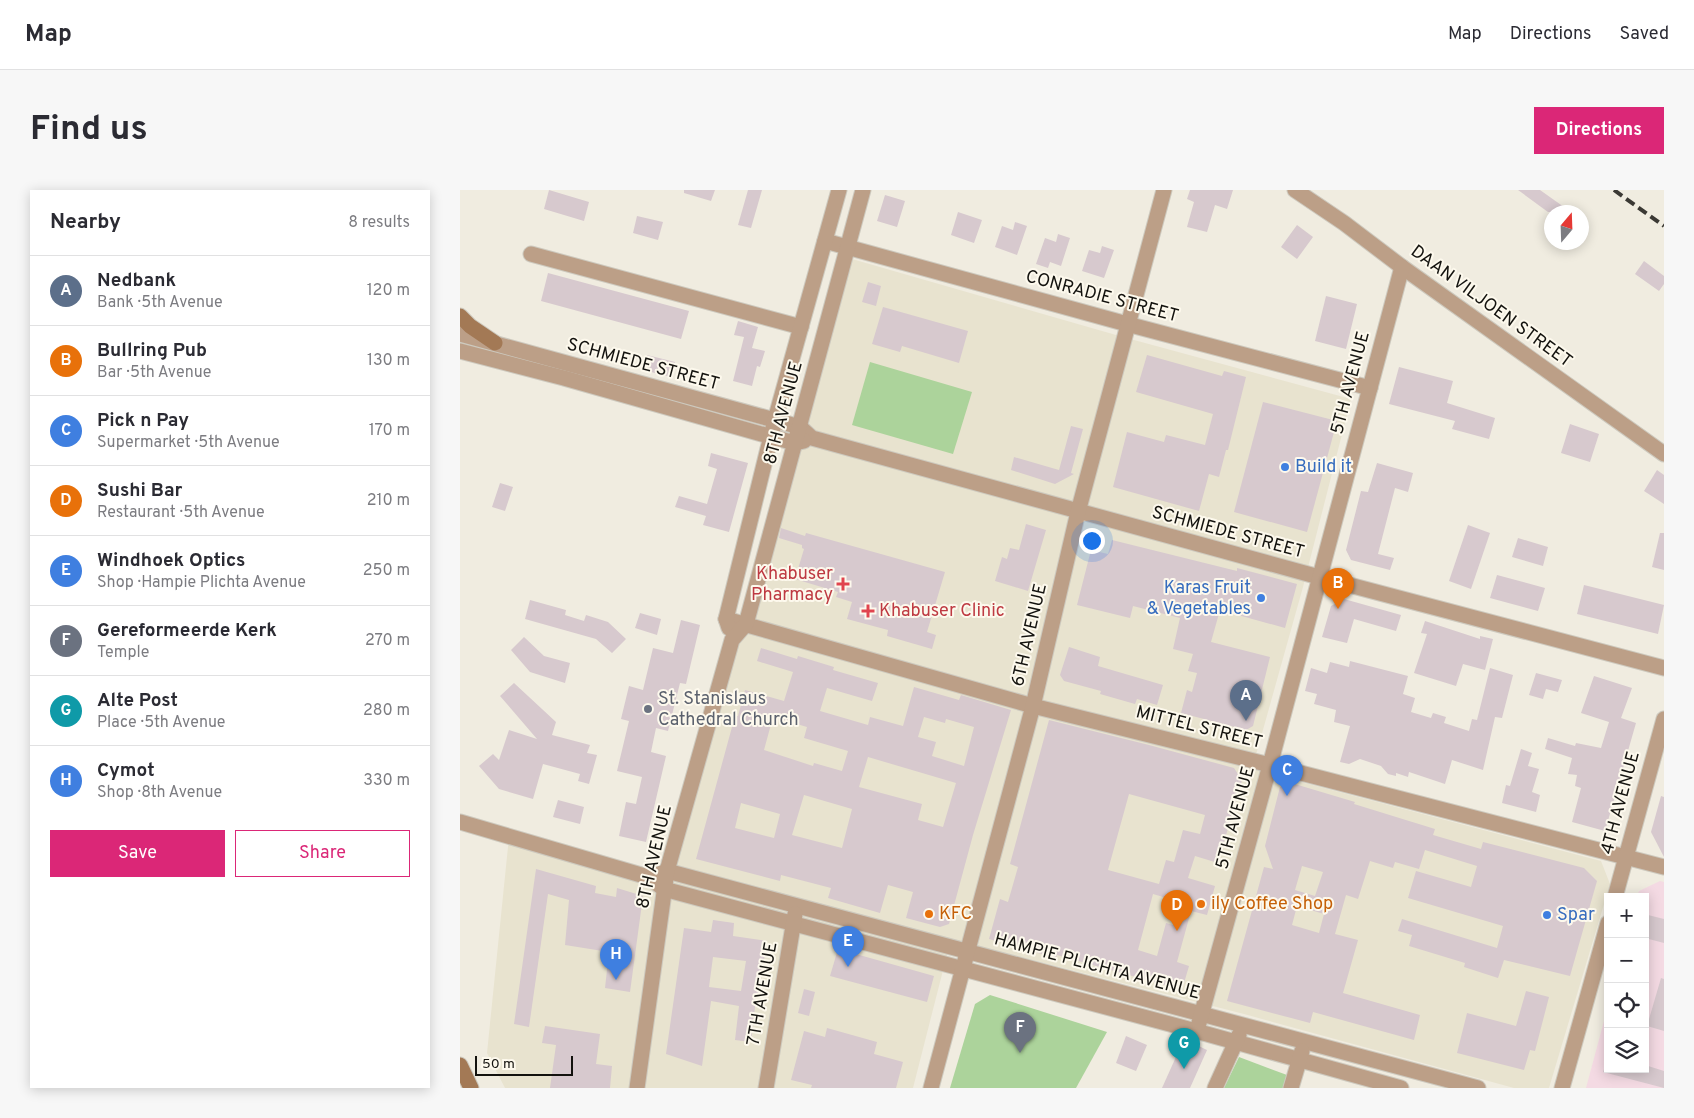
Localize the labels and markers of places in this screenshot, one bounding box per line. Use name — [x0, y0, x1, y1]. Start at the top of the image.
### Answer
place label: Build it — [1295, 456, 1352, 479]
marker: Build it — [1279, 461, 1291, 473]
place label: Khabuser Pharmacy — [751, 563, 833, 607]
pin: B — [1322, 568, 1354, 609]
place label: Karas Fruit & Vegetables — [1147, 577, 1251, 621]
marker: Khabuser Pharmacy — [837, 578, 849, 590]
marker: Karas Fruit & Vegetables — [1255, 592, 1267, 604]
place label: Khabuser Clinic — [879, 600, 1005, 623]
marker: Khabuser Clinic — [861, 604, 875, 618]
pin: A — [1230, 680, 1262, 721]
place label: St. Stanislaus Cathedral Church — [658, 688, 799, 732]
marker: St. Stanislaus Cathedral Church — [642, 703, 654, 715]
pin: C — [1271, 755, 1303, 796]
pin: D — [1161, 890, 1193, 931]
place label: ily Coffee Shop — [1211, 893, 1333, 916]
marker: ily Coffee Shop — [1195, 898, 1207, 910]
place label: KFC — [939, 903, 972, 926]
place label: Spar — [1557, 904, 1595, 927]
marker: KFC — [923, 908, 935, 920]
marker: Spar — [1541, 909, 1553, 921]
pin: E — [832, 926, 864, 967]
pin: H — [600, 939, 632, 980]
pin: F — [1004, 1012, 1036, 1053]
pin: G — [1168, 1028, 1200, 1069]

